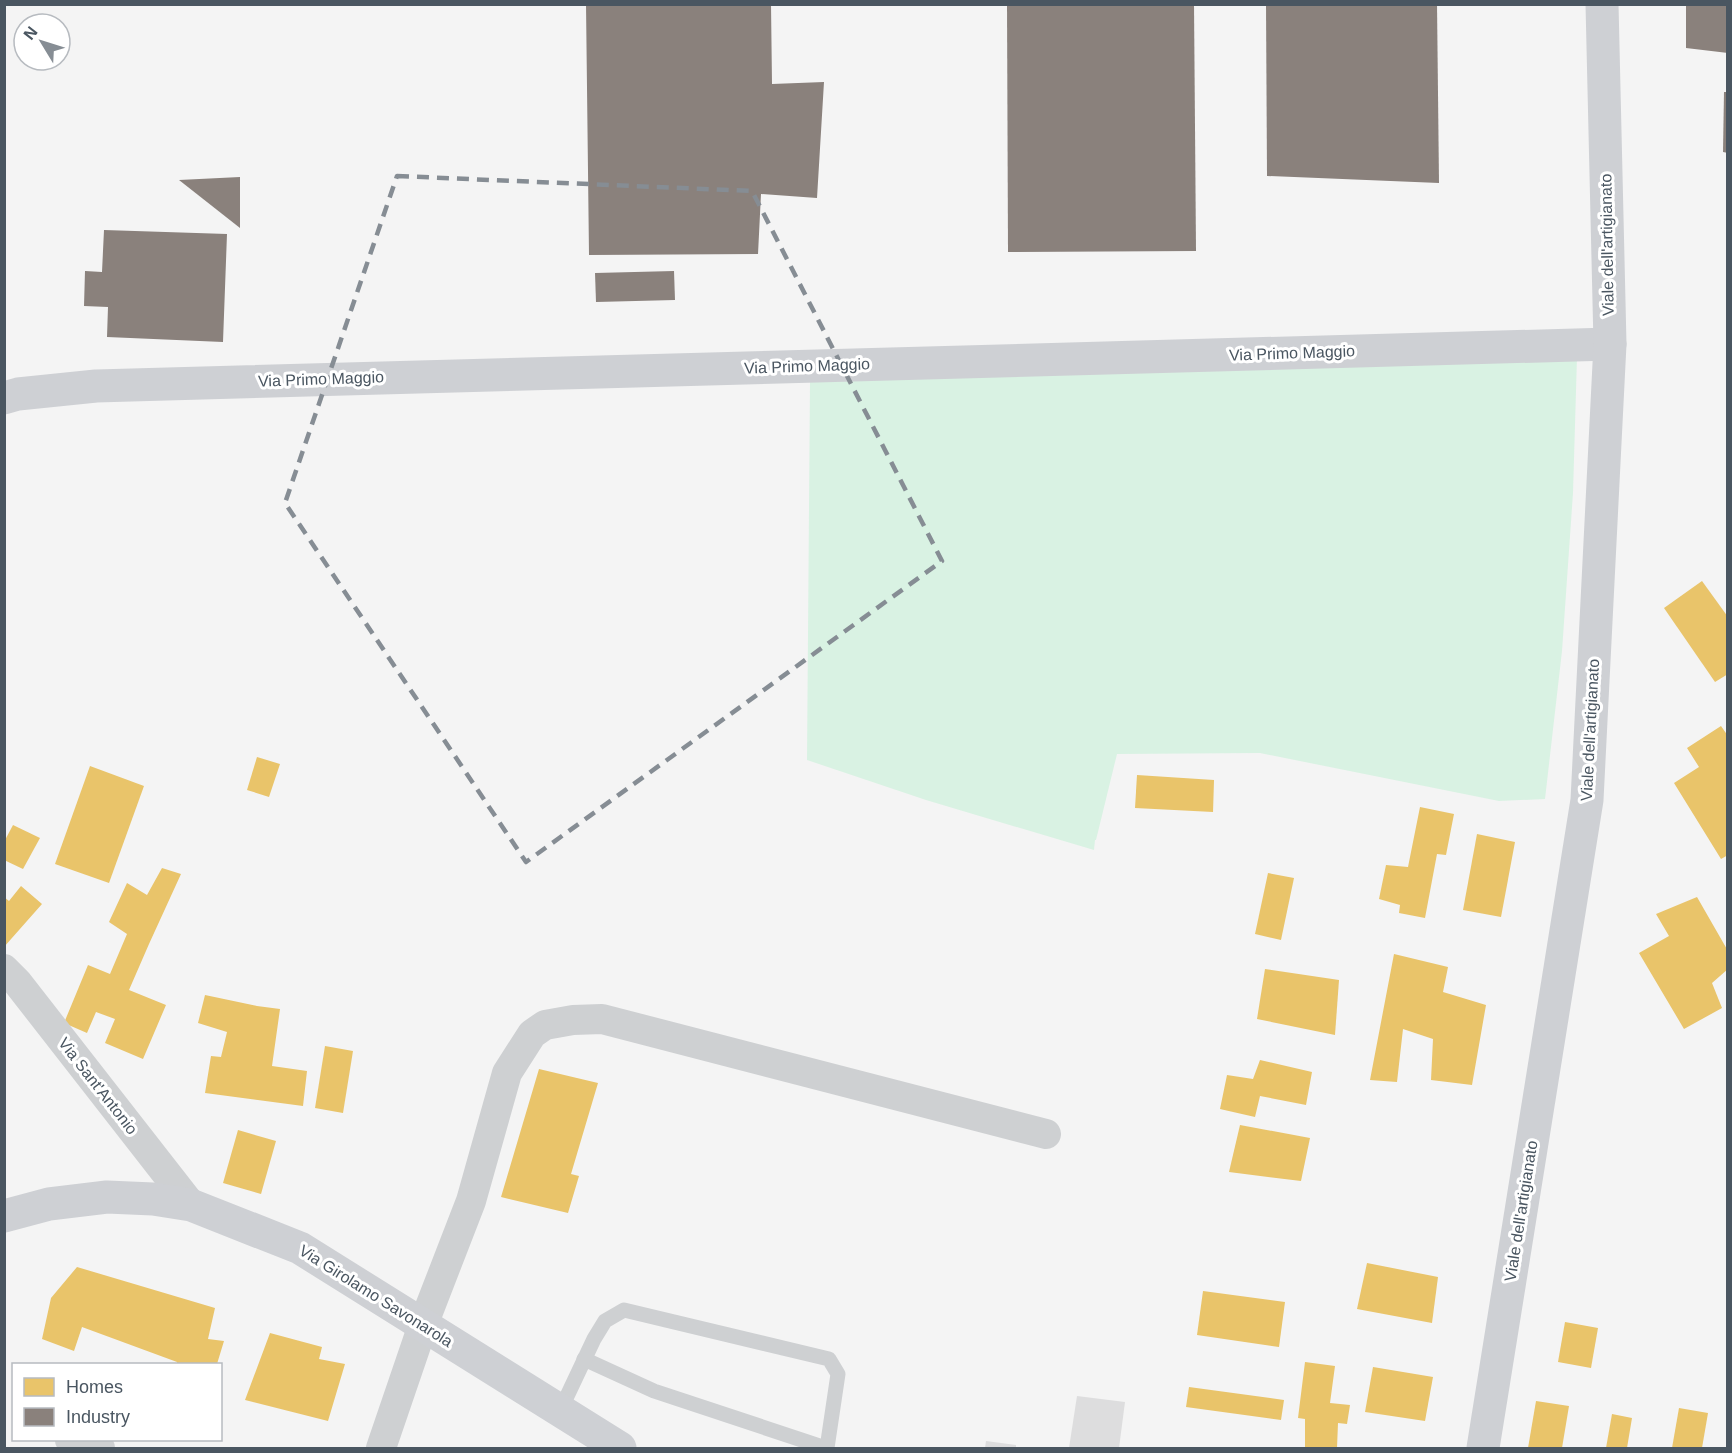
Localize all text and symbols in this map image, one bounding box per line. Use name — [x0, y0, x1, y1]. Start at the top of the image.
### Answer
north arrow — [12, 12, 72, 72]
text: N — [20, 23, 41, 43]
street label: Viale dell'artigianato — [1597, 174, 1617, 316]
street label: Via Primo Maggio — [1229, 342, 1355, 364]
street label: Via Primo Maggio — [744, 355, 870, 377]
street label: Via Primo Maggio — [258, 368, 384, 390]
street label: Viale dell'artigianato — [1578, 658, 1602, 802]
street label: Via Sant'Antonio — [55, 1034, 141, 1138]
street label: Viale dell'artigianato — [1501, 1139, 1541, 1283]
street label: Via Girolamo Savonarola — [296, 1242, 456, 1350]
legend — [12, 1363, 222, 1441]
text: Homes — [66, 1377, 123, 1397]
text: Industry — [66, 1407, 130, 1427]

